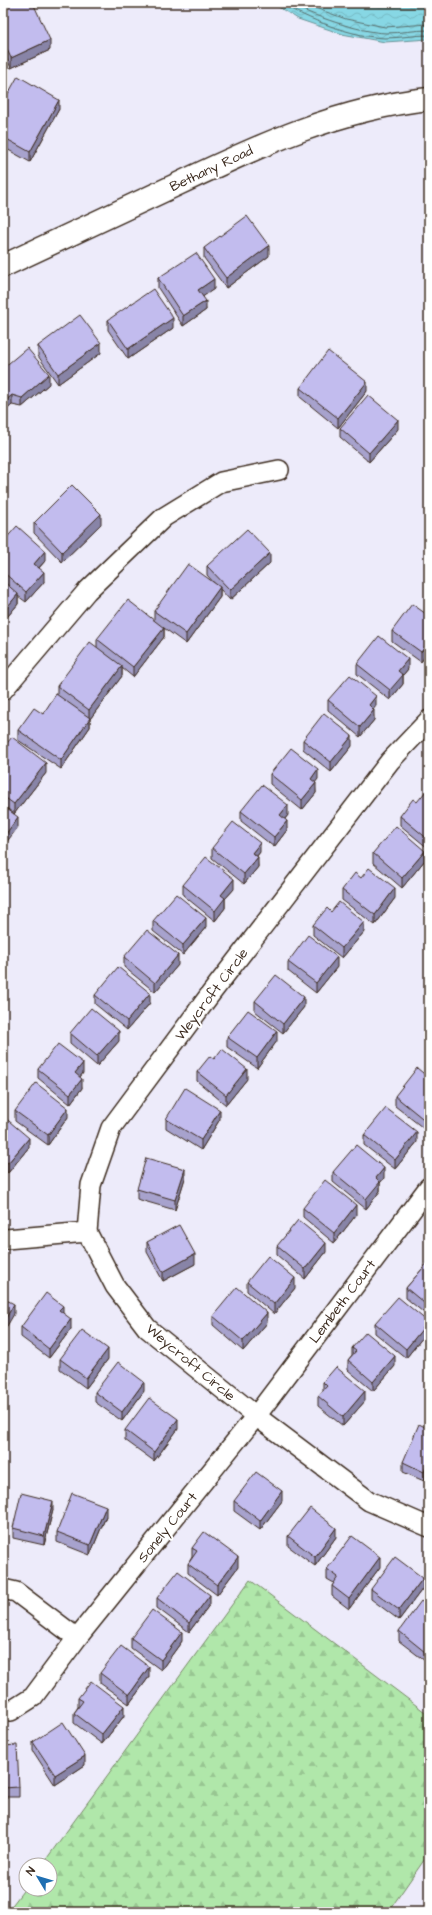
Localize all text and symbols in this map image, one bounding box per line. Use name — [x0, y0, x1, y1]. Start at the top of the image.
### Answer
street label: Bethany Road — [167, 141, 256, 197]
street label: Weycroft Circle — [170, 944, 253, 1045]
street label: Lembeth Court — [305, 1255, 381, 1348]
street label: Weycroft Circle — [141, 1319, 240, 1406]
street label: Sonely Court — [133, 1488, 203, 1567]
north arrow — [18, 1857, 58, 1897]
text: N — [22, 1864, 39, 1878]

